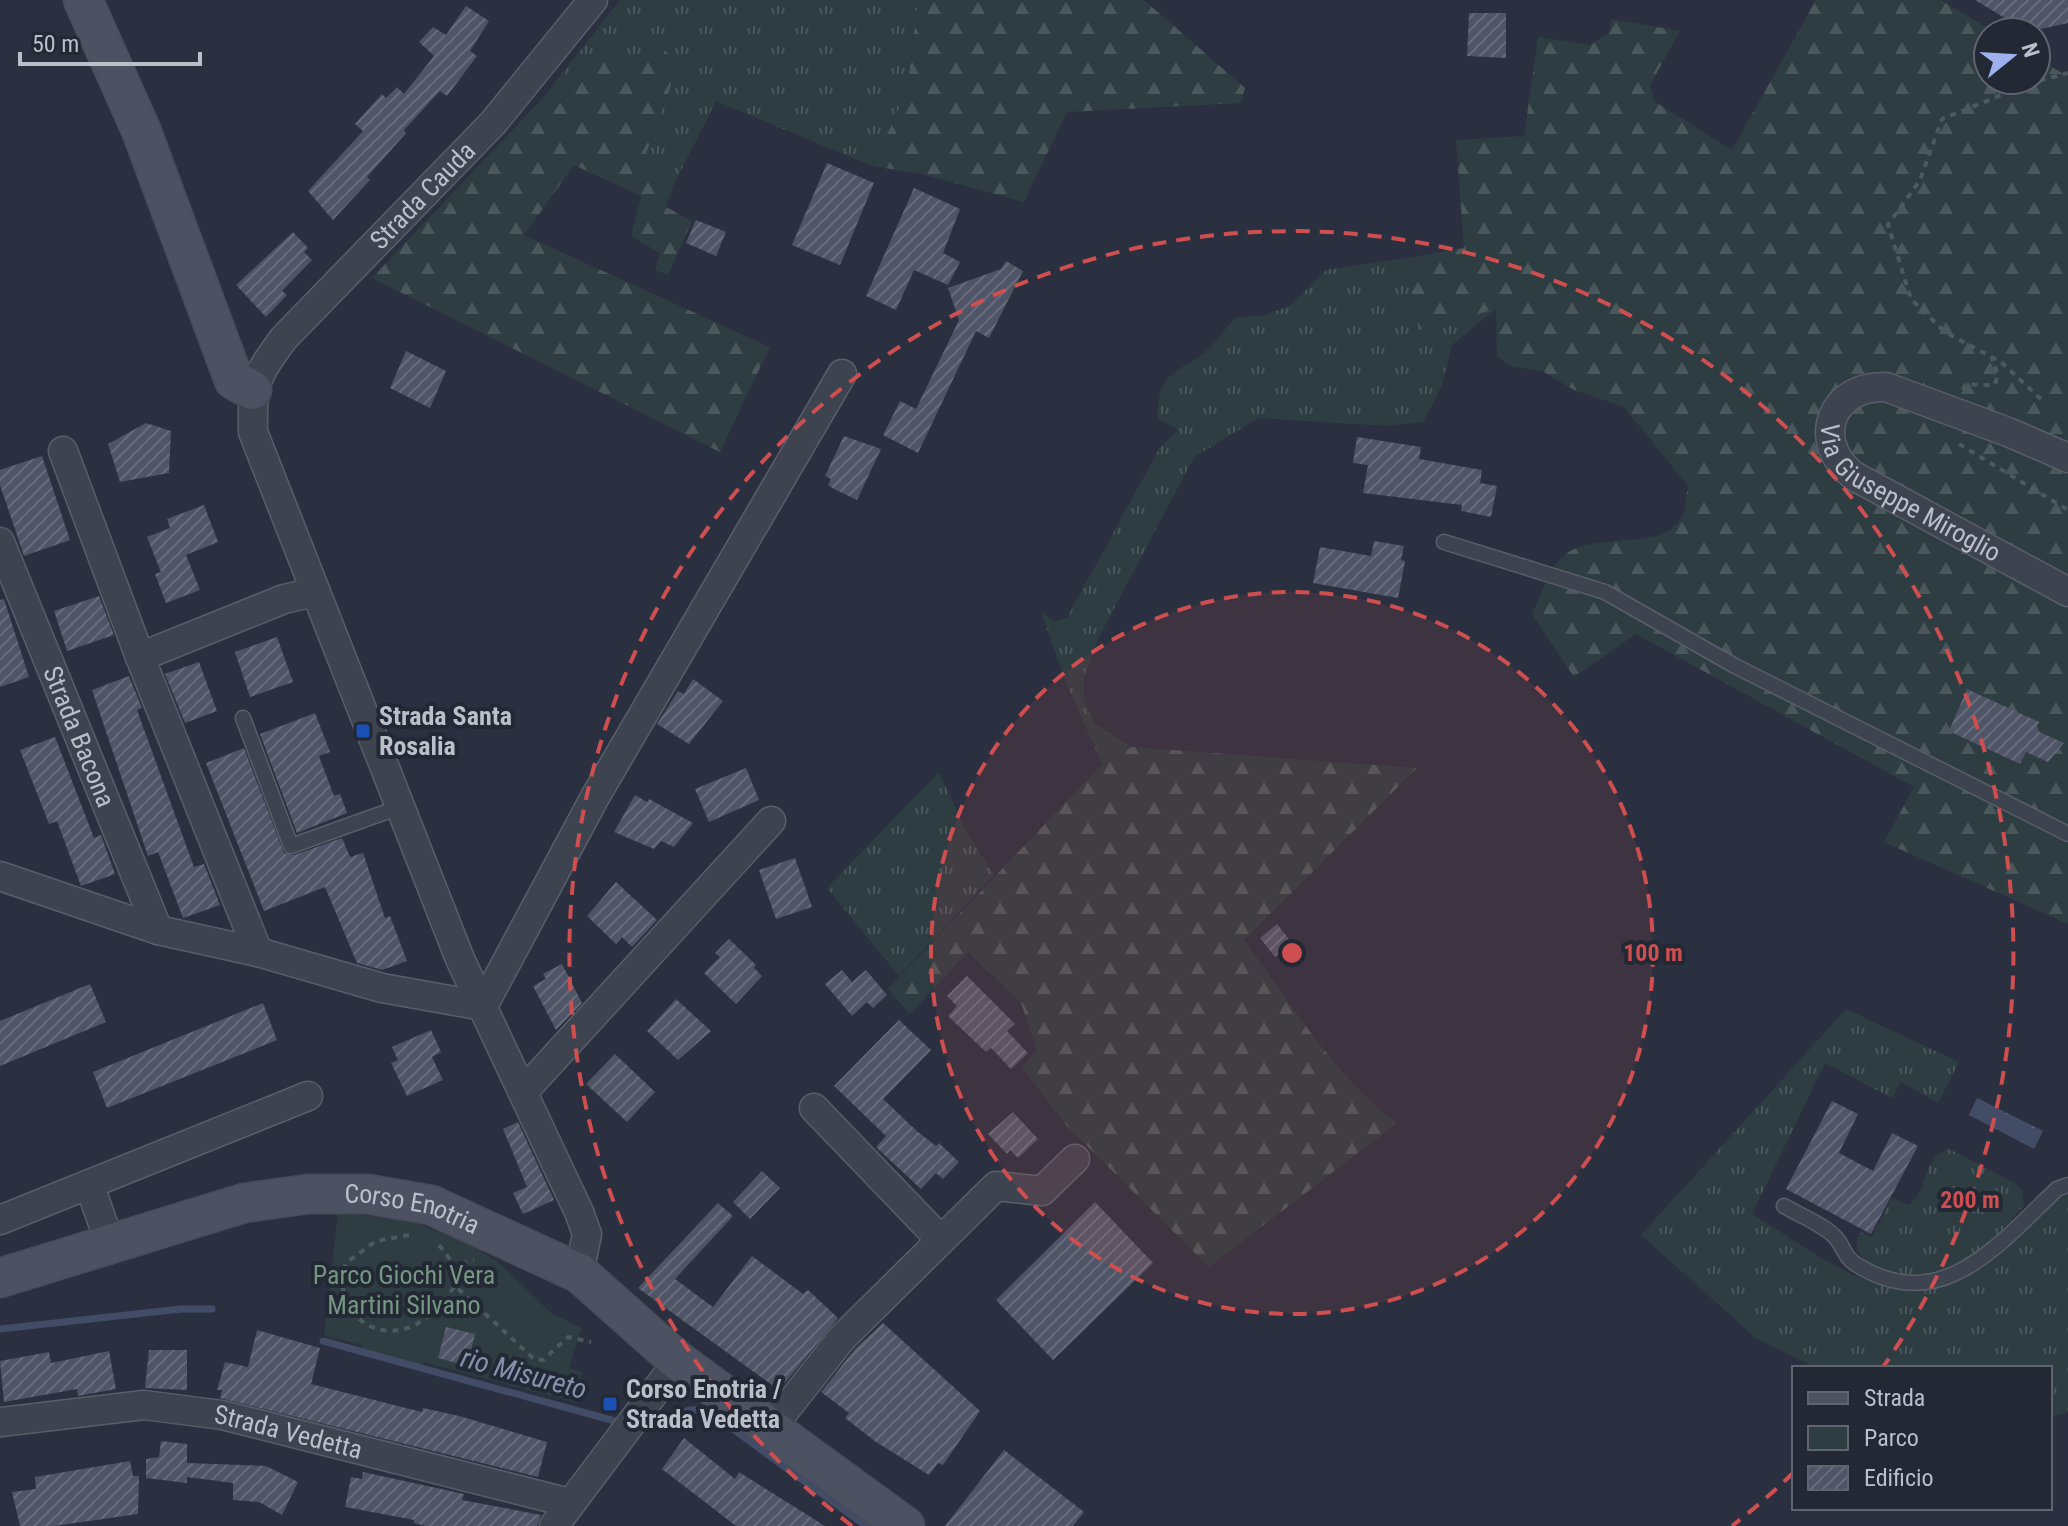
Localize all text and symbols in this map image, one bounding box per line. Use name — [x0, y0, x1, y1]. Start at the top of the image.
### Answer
scale bar — [20, 16, 200, 66]
north arrow — [1972, 16, 2052, 96]
text: 50 m — [32, 30, 79, 58]
text: N — [2017, 40, 2045, 60]
street label: Strada Cauda — [364, 136, 481, 255]
street label: Via Giuseppe Miroglio — [1815, 423, 2006, 568]
street label: Strada Bacona — [37, 662, 121, 811]
place label: Strada Santa Rosalia — [379, 701, 512, 761]
marker: Strada Santa Rosalia — [354, 722, 372, 740]
centre of rings — [1278, 939, 1306, 967]
text: 100 m — [1623, 939, 1683, 967]
street label: Corso Enotria — [344, 1179, 484, 1240]
text: 200 m — [1940, 1186, 2000, 1214]
park label: Parco Giochi Vera Martini Silvano — [313, 1260, 495, 1320]
water label: rio Misureto — [457, 1341, 590, 1406]
legend — [1792, 1366, 2052, 1510]
place label: Corso Enotria / Strada Vedetta — [626, 1374, 782, 1434]
text: Strada — [1864, 1384, 1925, 1412]
marker: Corso Enotria / Strada Vedetta — [601, 1395, 619, 1413]
street label: Strada Vedetta — [213, 1399, 365, 1465]
text: Parco — [1864, 1424, 1919, 1452]
text: Edificio — [1864, 1464, 1934, 1492]

